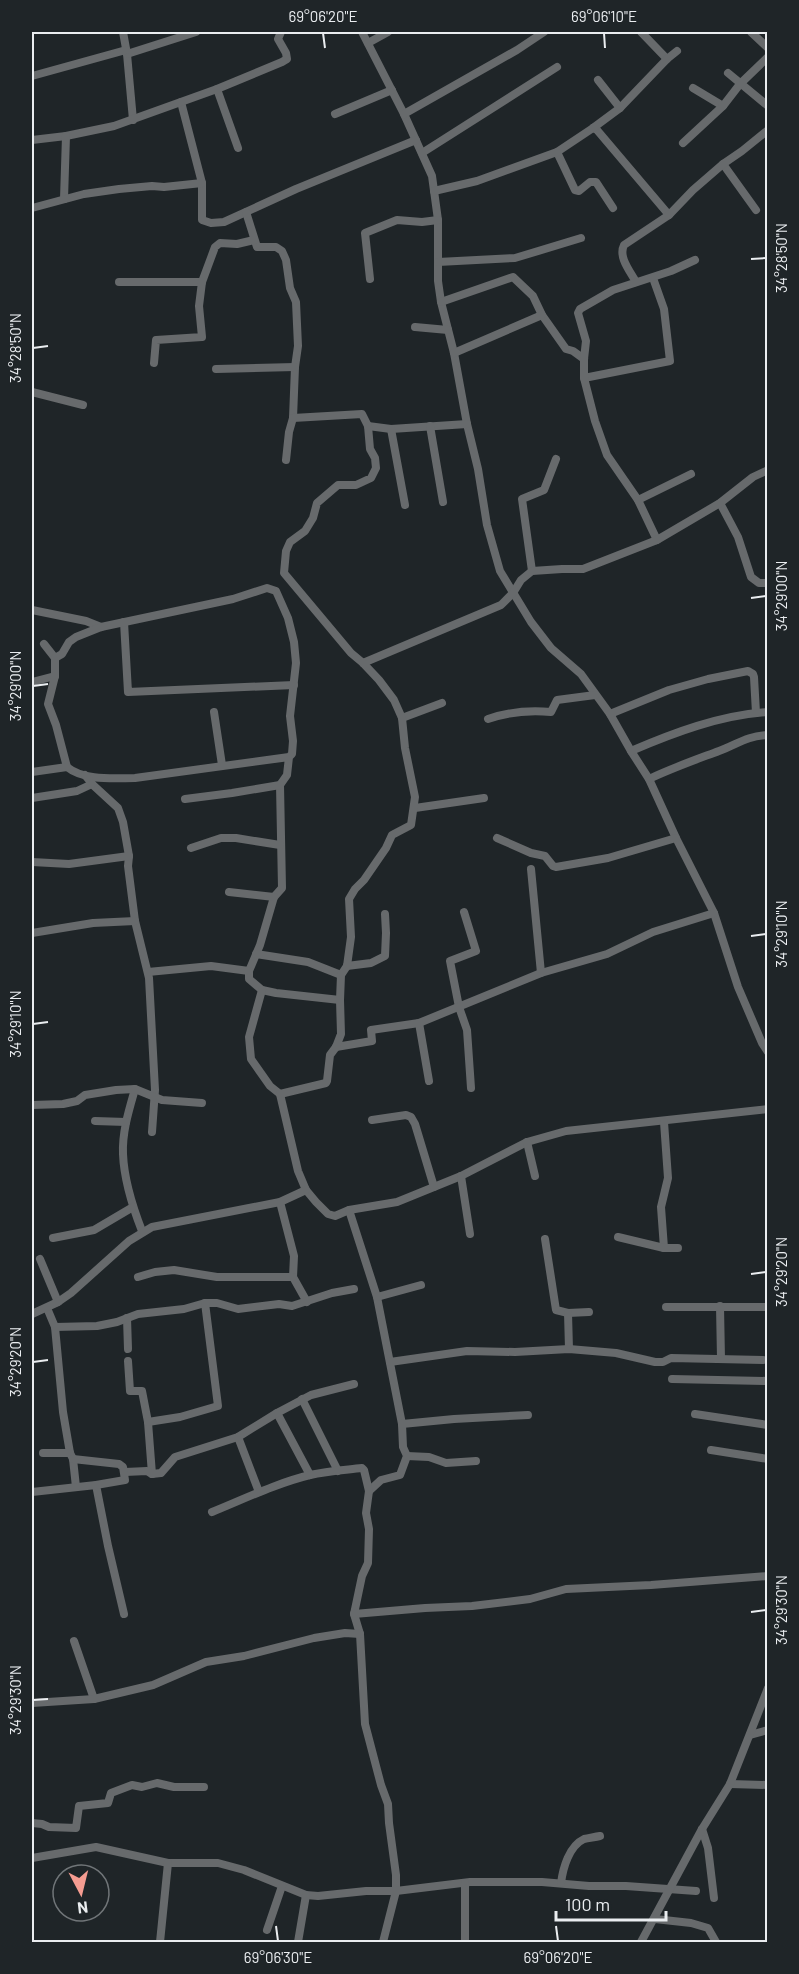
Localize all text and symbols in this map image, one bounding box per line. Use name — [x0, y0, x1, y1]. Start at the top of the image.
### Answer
text: 69°06'20"E — [289, 7, 357, 25]
text: 69°06'10"E — [571, 7, 637, 25]
text: 34°28'50"N — [772, 223, 790, 293]
text: 34°28'50"N — [6, 313, 24, 383]
text: 34°29'00"N — [772, 561, 790, 631]
text: 34°29'00"N — [6, 651, 24, 721]
text: 34°29'10"N — [772, 900, 790, 968]
text: 34°29'10"N — [6, 990, 24, 1058]
text: 34°29'20"N — [772, 1237, 790, 1307]
text: 34°29'20"N — [6, 1327, 24, 1397]
text: 34°29'30"N — [772, 1575, 790, 1645]
text: 34°29'30"N — [6, 1665, 24, 1735]
north arrow — [51, 1863, 111, 1923]
scale bar — [556, 1884, 666, 1922]
text: 100 m — [565, 1893, 610, 1915]
text: N — [76, 1898, 89, 1918]
text: 69°06'30"E — [244, 1948, 312, 1966]
text: 69°06'20"E — [524, 1948, 592, 1966]

